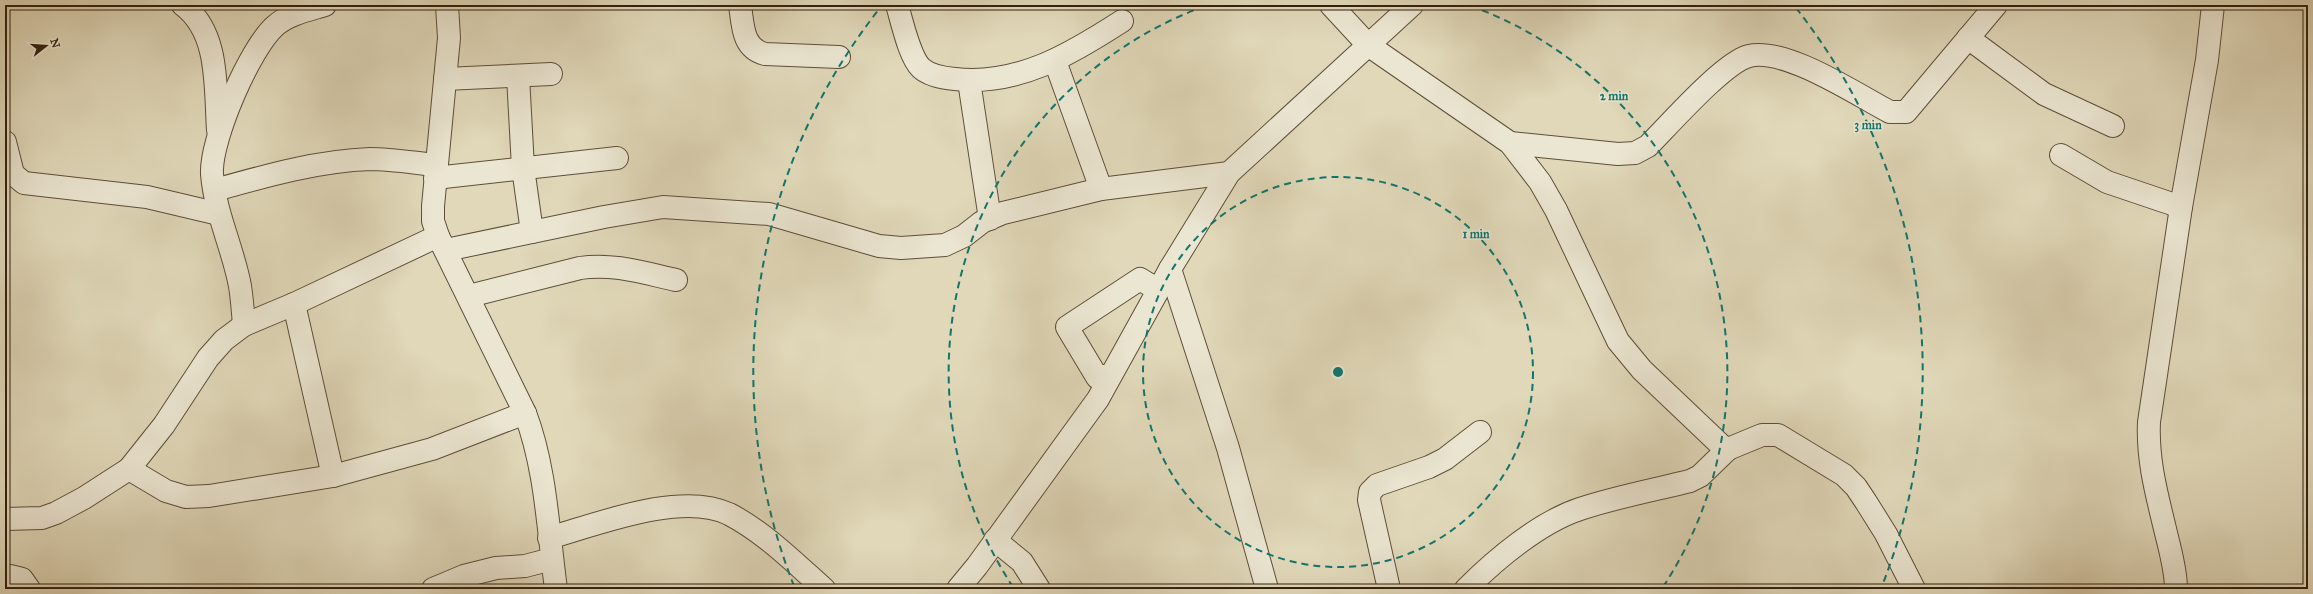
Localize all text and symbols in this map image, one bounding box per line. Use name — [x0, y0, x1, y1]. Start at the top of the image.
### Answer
north arrow — [26, 26, 66, 66]
text: N — [48, 37, 63, 50]
text: 2 min — [1600, 89, 1629, 103]
text: 3 min — [1854, 118, 1882, 133]
text: 1 min — [1462, 227, 1490, 241]
centre of rings — [1331, 365, 1345, 379]

